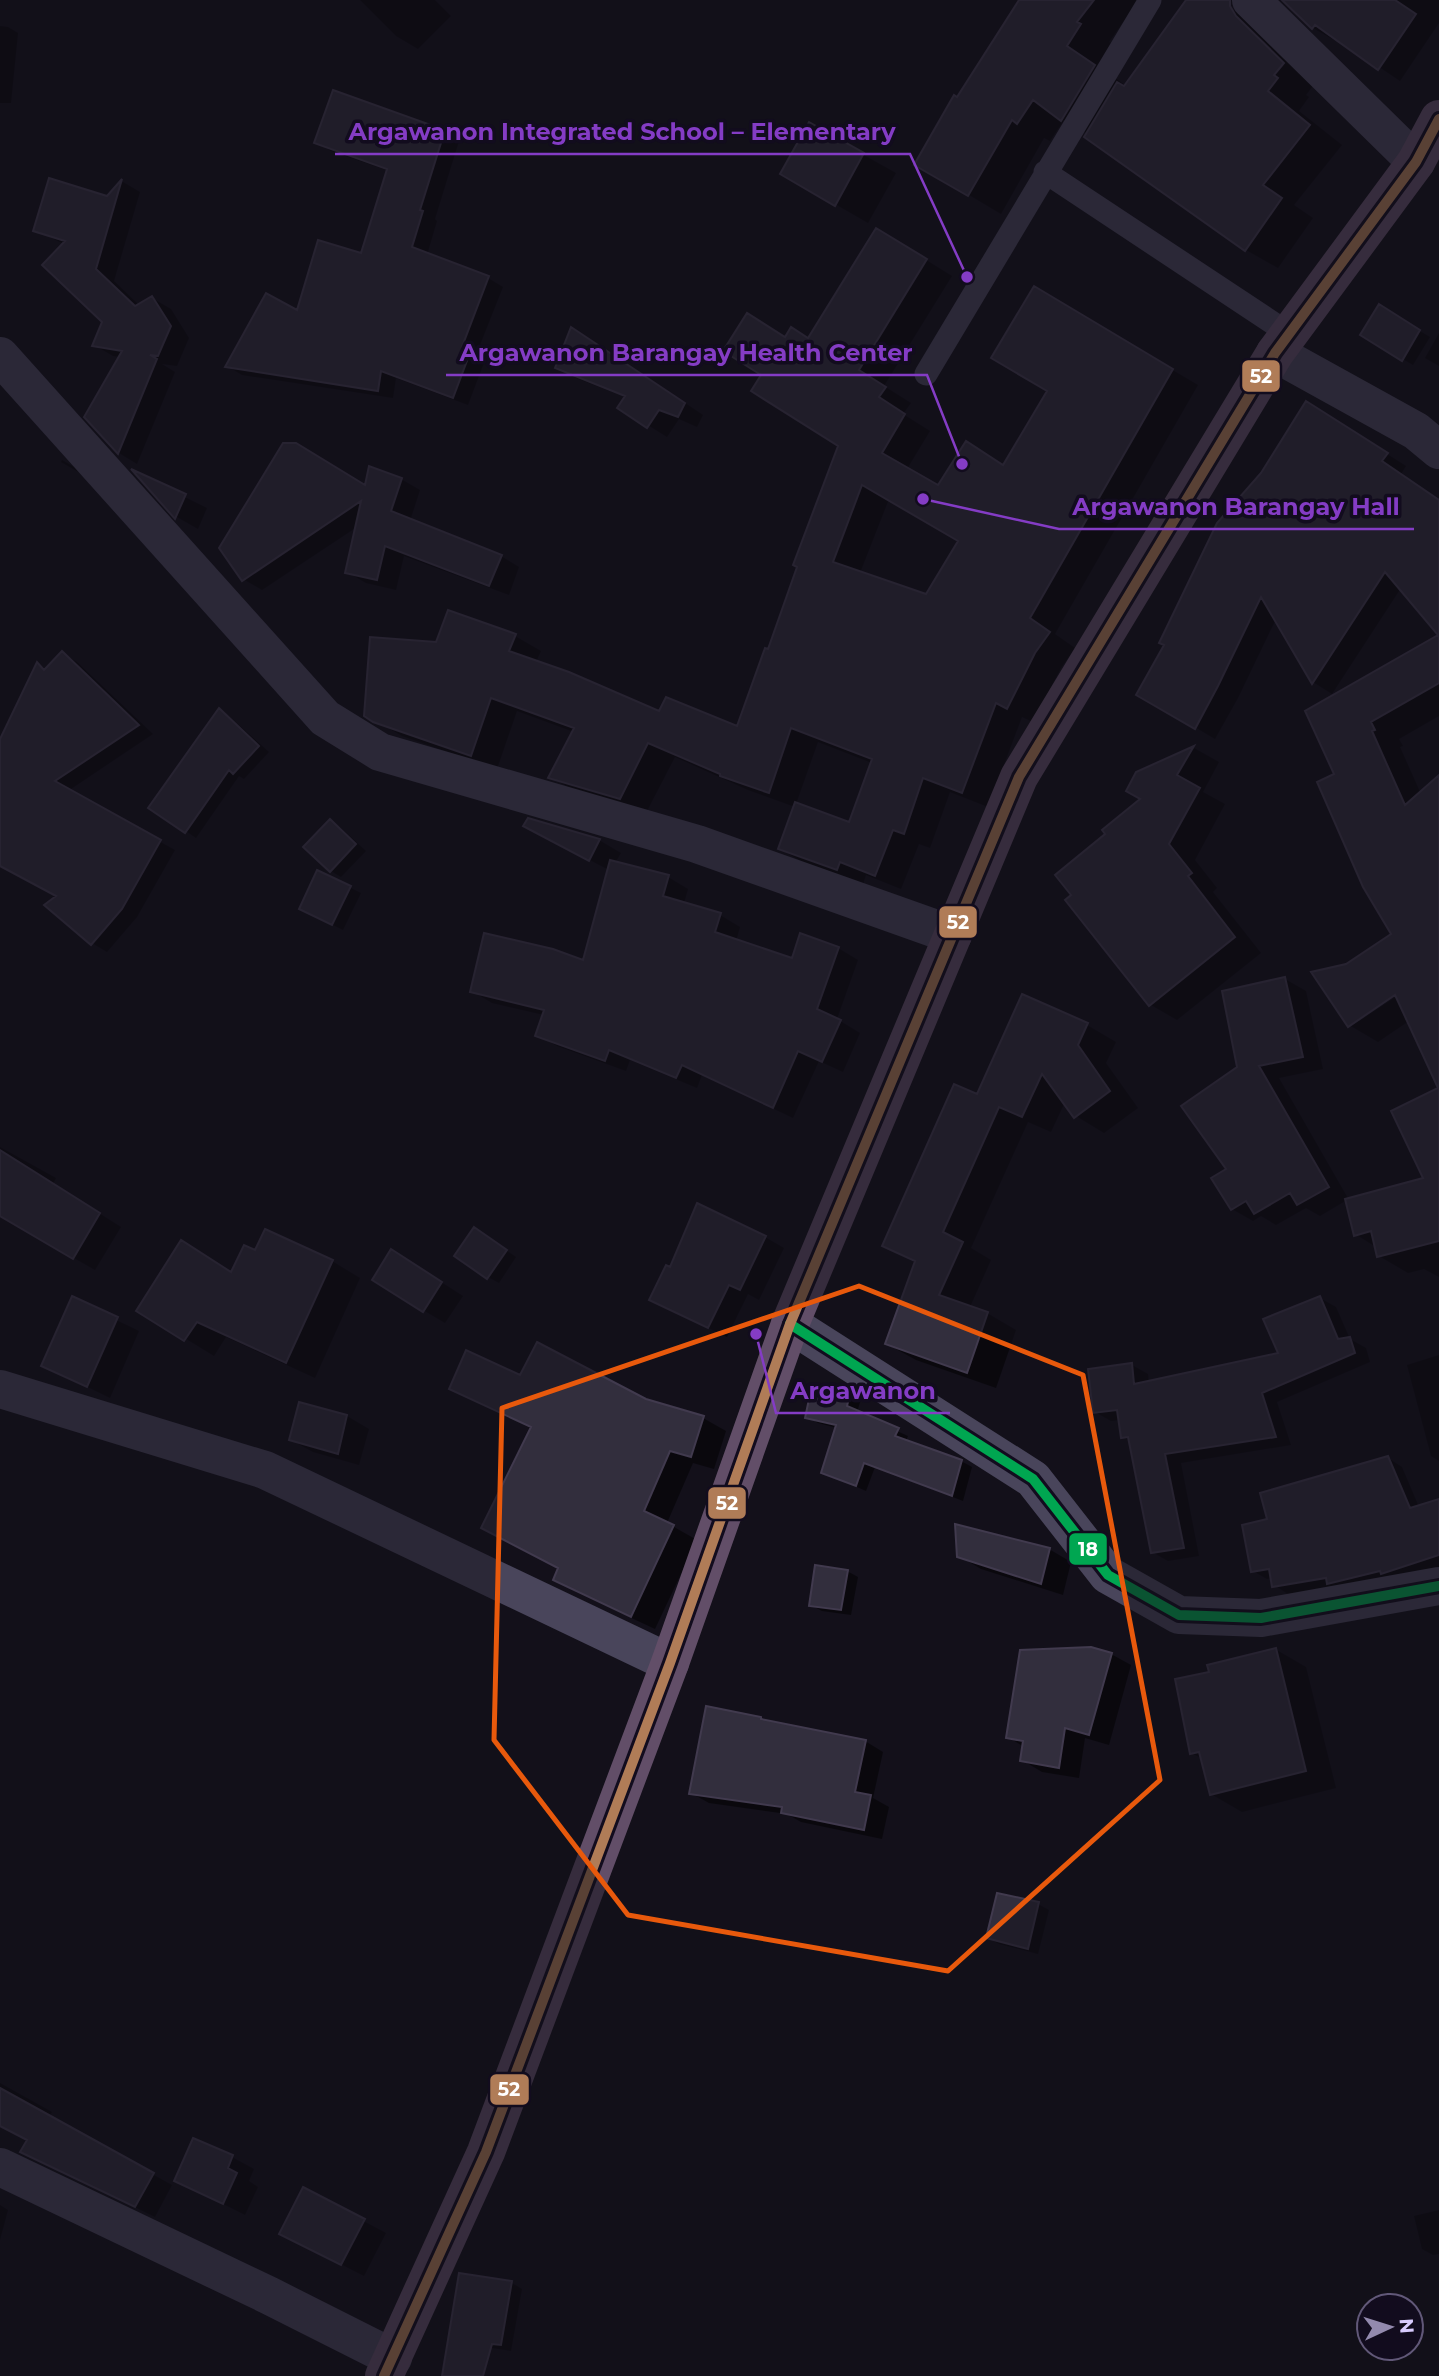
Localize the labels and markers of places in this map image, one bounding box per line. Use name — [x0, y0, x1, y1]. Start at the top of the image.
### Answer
callout: Argawanon Integrated School – Elementary — [335, 109, 910, 154]
callout: Argawanon Barangay Health Center — [446, 330, 927, 375]
callout: Argawanon Barangay Hall — [1059, 484, 1414, 529]
callout: Argawanon — [776, 1368, 950, 1413]

